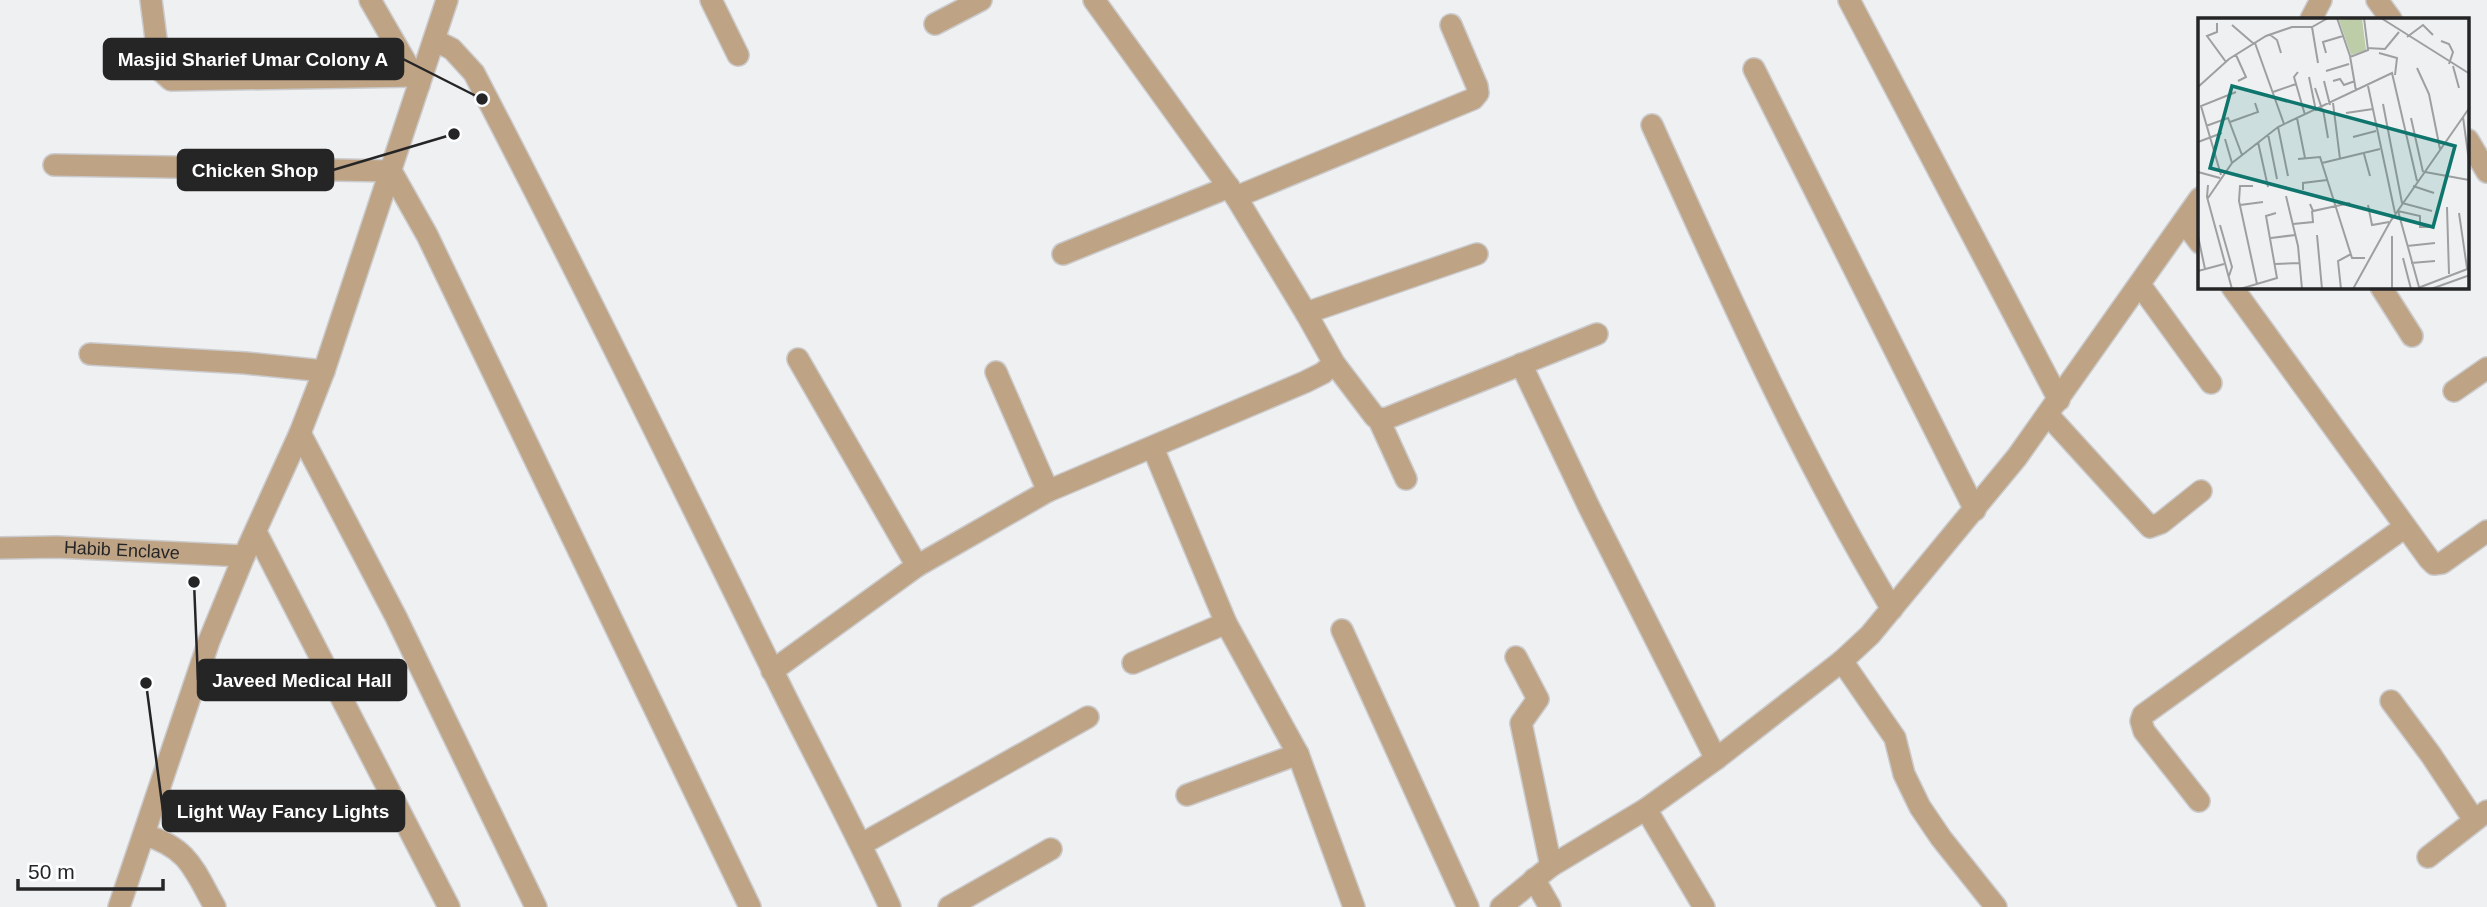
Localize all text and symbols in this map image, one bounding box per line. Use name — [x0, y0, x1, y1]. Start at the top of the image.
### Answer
inset map — [2198, 18, 2470, 289]
callout: Masjid Sharief Umar Colony A — [104, 39, 403, 79]
text: Masjid Sharief Umar Colony A — [118, 49, 389, 70]
callout: Chicken Shop — [178, 150, 333, 190]
text: Chicken Shop — [192, 160, 318, 181]
street label: Habib Enclave — [63, 537, 180, 563]
callout: Javeed Medical Hall — [198, 660, 406, 700]
text: Javeed Medical Hall — [212, 670, 392, 691]
callout: Light Way Fancy Lights — [163, 791, 404, 831]
text: Light Way Fancy Lights — [177, 801, 389, 822]
scale bar — [18, 848, 163, 892]
text: 50 m — [28, 860, 75, 883]

